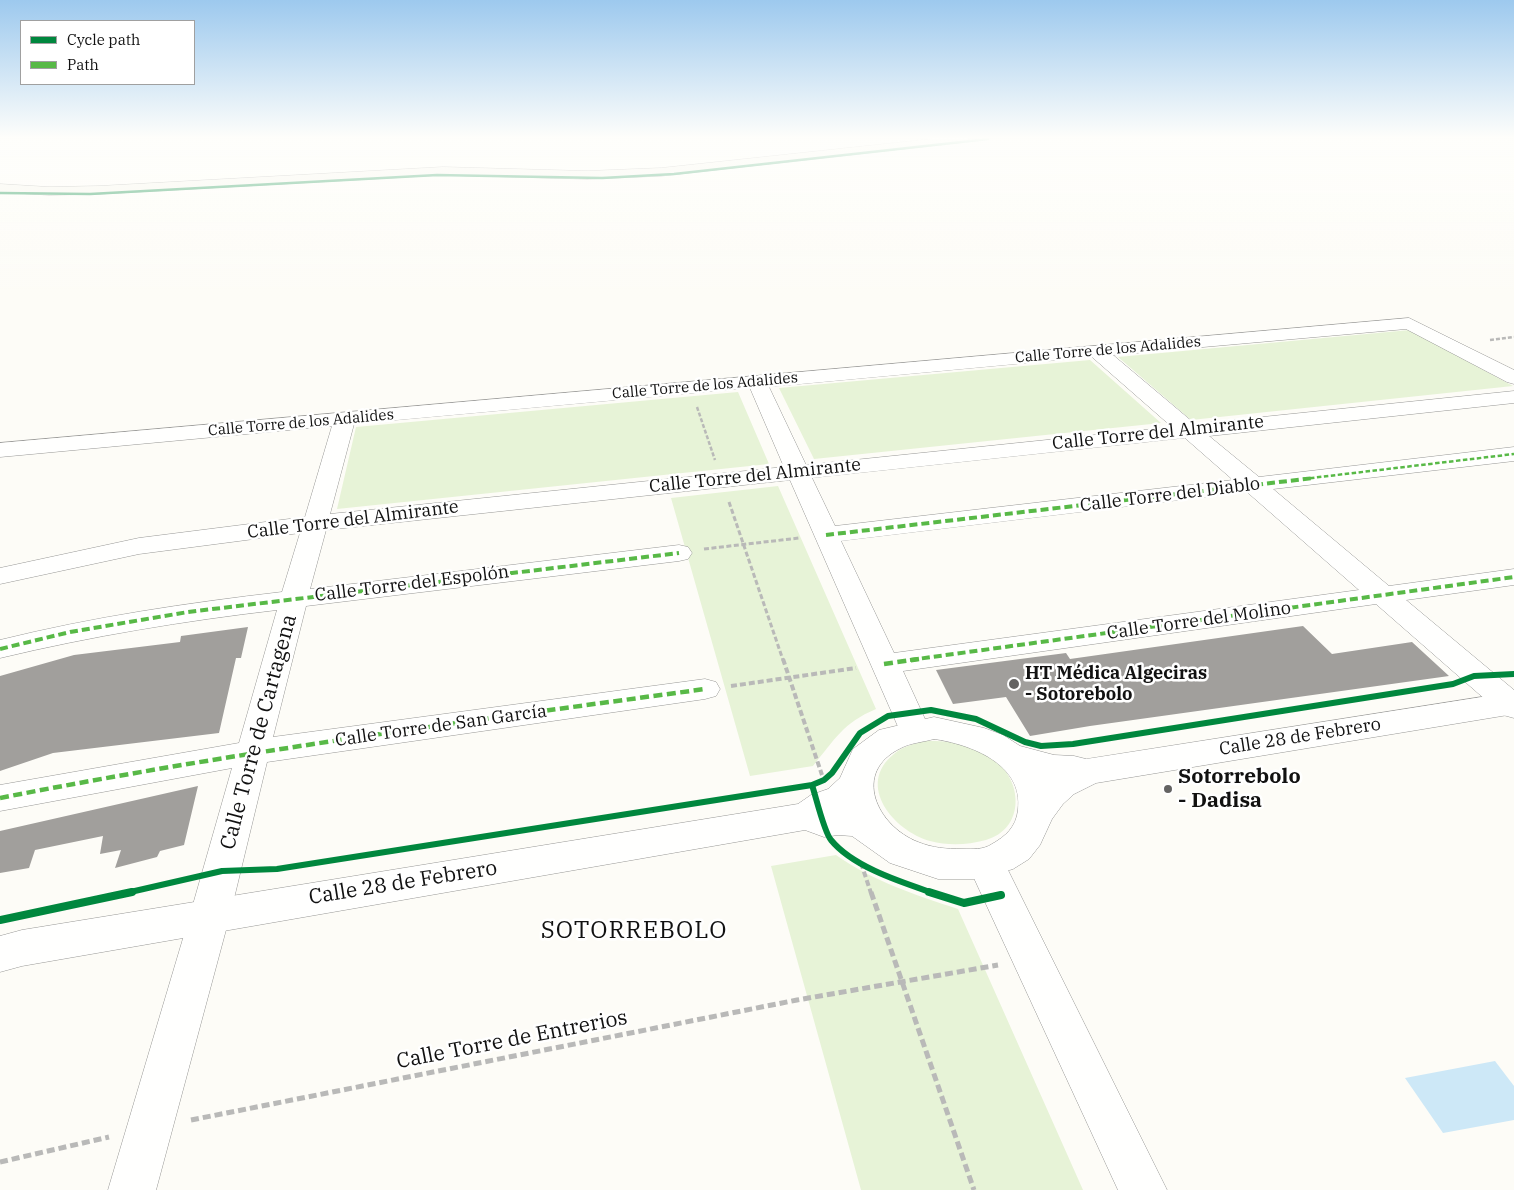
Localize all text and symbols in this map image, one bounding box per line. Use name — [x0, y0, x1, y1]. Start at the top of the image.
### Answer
legend — [20, 20, 195, 85]
text: Cycle path — [67, 30, 140, 49]
text: Path — [67, 55, 99, 74]
street label: Calle Torre de los Adalides — [1014, 333, 1202, 367]
street label: Calle Torre de los Adalides — [611, 369, 799, 403]
street label: Calle Torre de los Adalides — [207, 406, 395, 440]
street label: Calle Torre del Almirante — [1051, 411, 1265, 455]
street label: Calle Torre del Almirante — [648, 454, 862, 498]
street label: Calle Torre del Diablo — [1079, 473, 1261, 517]
street label: Calle Torre del Almirante — [246, 496, 460, 544]
street label: Calle Torre del Espolón — [314, 561, 510, 607]
street label: Calle Torre del Molino — [1106, 597, 1292, 645]
street label: Calle Torre de Cartagena — [215, 612, 303, 852]
place label: HT Médica Algeciras - Sotorebolo — [1025, 663, 1207, 706]
marker: HT Médica Algeciras - Sotorebolo — [1007, 677, 1021, 691]
street label: Calle Torre de San García — [334, 700, 548, 752]
street label: Calle 28 de Febrero — [1218, 714, 1382, 760]
place label: Sotorrebolo - Dadisa — [1178, 764, 1301, 814]
marker: Sotorrebolo - Dadisa — [1162, 783, 1174, 795]
street label: Calle 28 de Febrero — [307, 856, 499, 910]
district label: SOTORREBOLO — [539, 917, 729, 945]
street label: Calle Torre de Entrerios — [394, 1005, 630, 1075]

